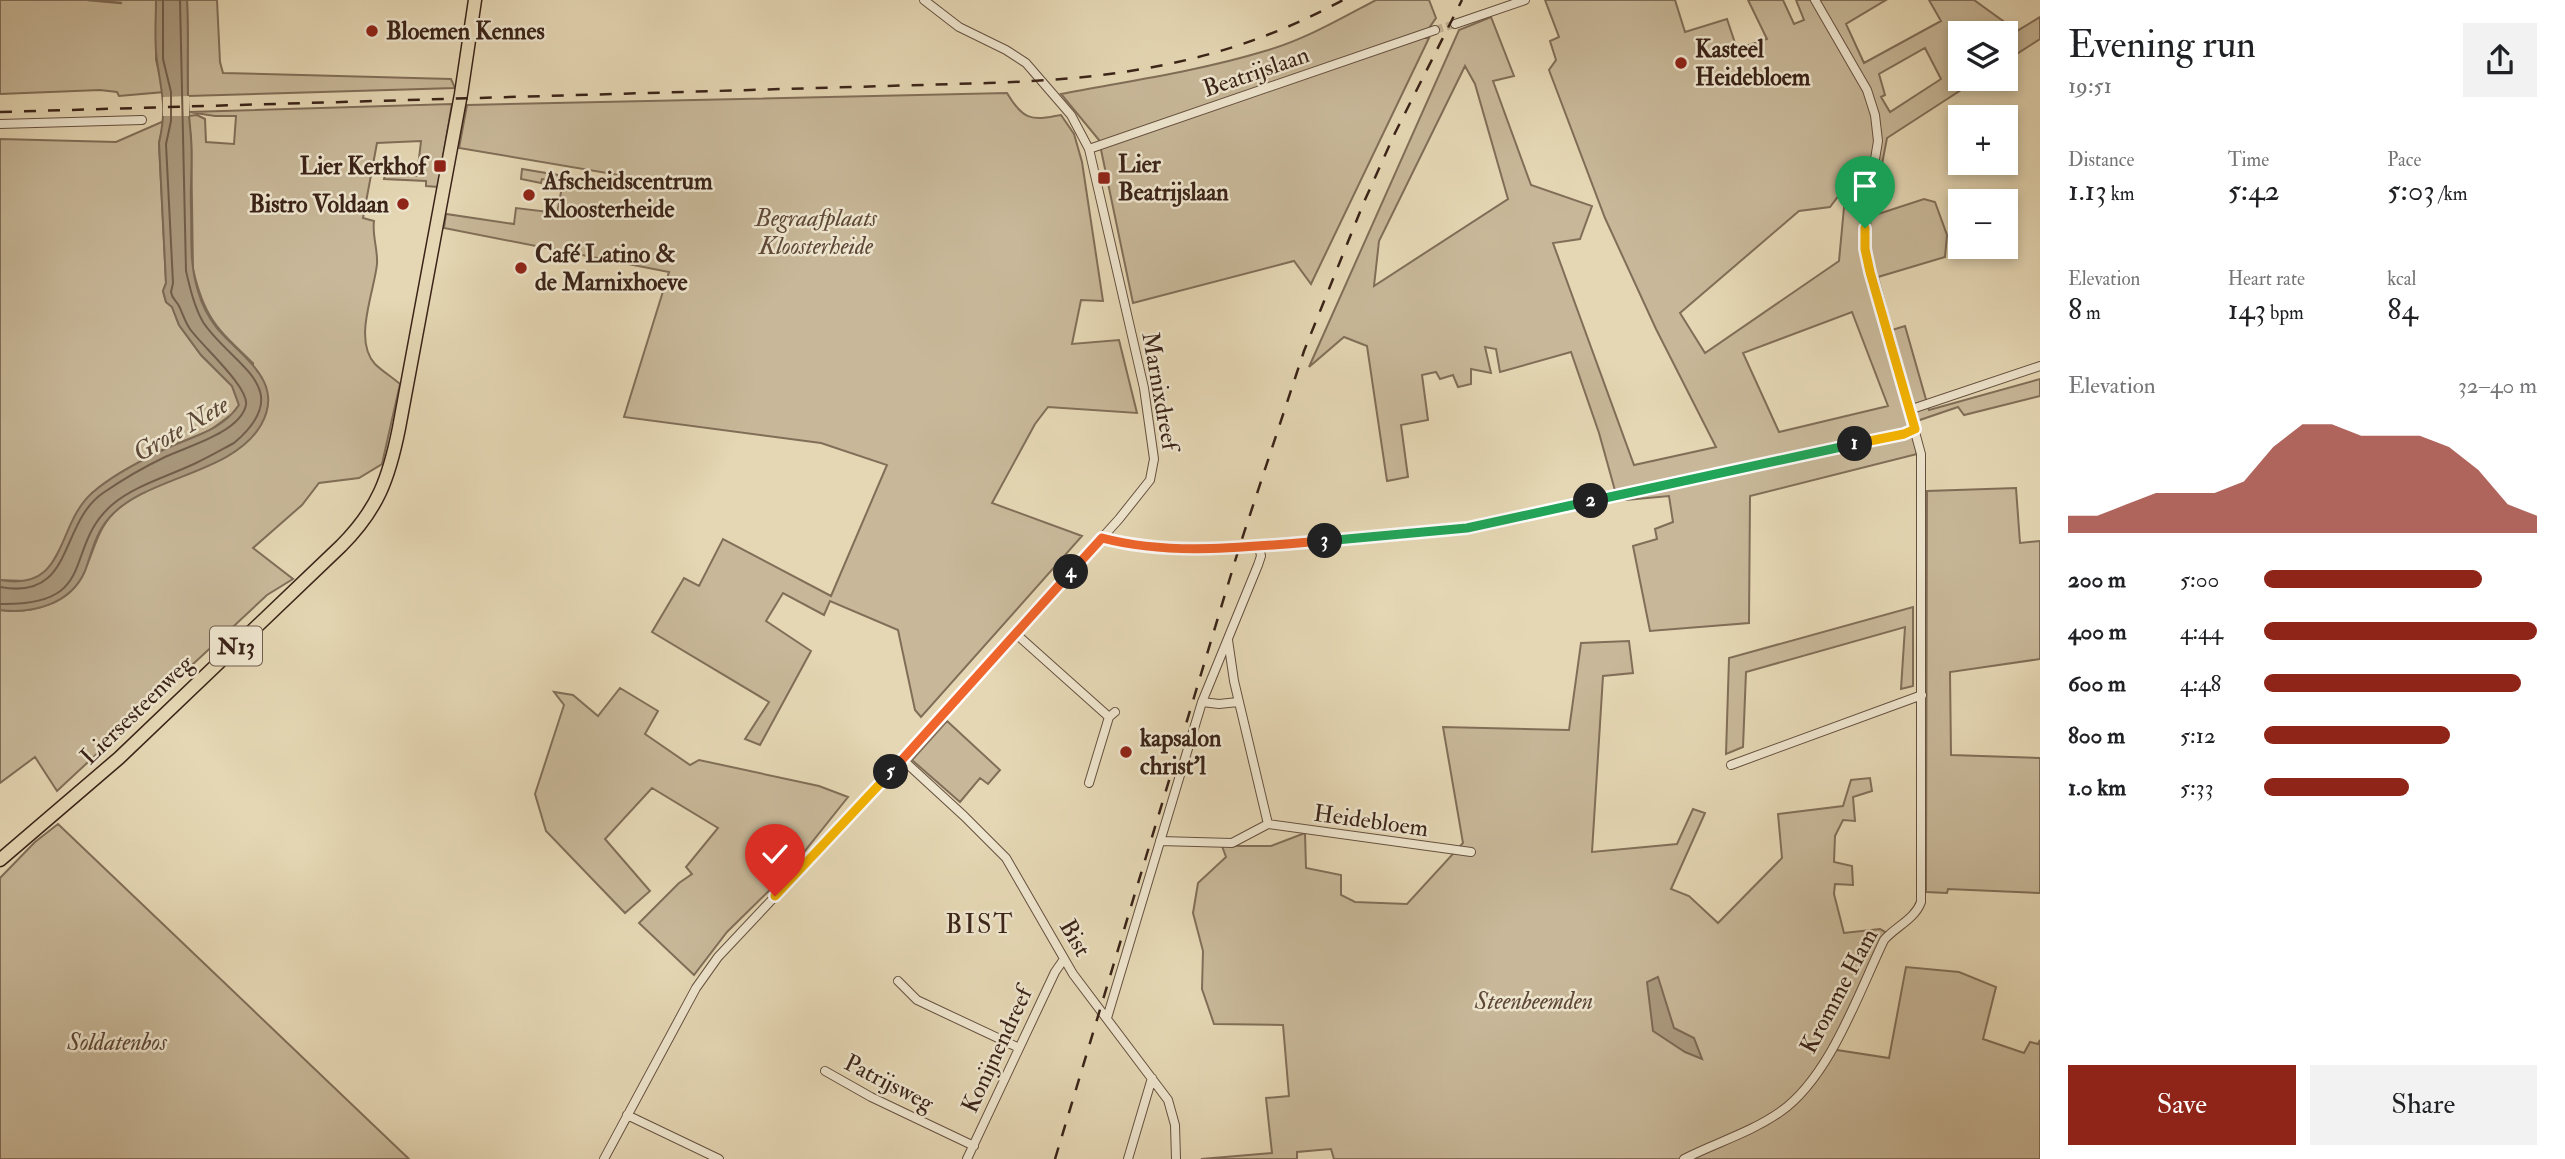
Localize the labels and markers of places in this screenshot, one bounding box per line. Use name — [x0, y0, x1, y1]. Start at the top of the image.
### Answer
place label: Bloemen Kennes — [386, 16, 545, 47]
marker: Bloemen Kennes — [364, 23, 380, 39]
place label: Kasteel Heidebloem — [1695, 34, 1811, 93]
marker: Kasteel Heidebloem — [1673, 55, 1689, 71]
place label: Lier Beatrijslaan — [1118, 149, 1229, 208]
place label: Lier Kerkhof — [300, 151, 430, 182]
pin — [1835, 156, 1895, 228]
marker: Lier Kerkhof — [432, 158, 448, 174]
place label: Afscheidscentrum Kloosterheide — [542, 166, 713, 225]
marker: Lier Beatrijslaan — [1096, 170, 1112, 186]
marker: Afscheidscentrum Kloosterheide — [521, 187, 537, 203]
place label: Bistro Voldaan — [249, 189, 390, 220]
marker: Bistro Voldaan — [395, 196, 411, 212]
place label: Café Latino & de Marnixhoeve — [535, 239, 688, 298]
marker: Café Latino & de Marnixhoeve — [513, 260, 529, 276]
pin: 1 — [1838, 426, 1872, 462]
pin: 2 — [1574, 484, 1608, 518]
pin: 3 — [1308, 524, 1342, 558]
pin: 4 — [1054, 554, 1088, 590]
place label: kapsalon christ'l — [1139, 723, 1222, 782]
marker: kapsalon christ'l — [1118, 744, 1134, 760]
pin: 5 — [874, 754, 908, 790]
pin — [745, 824, 805, 896]

